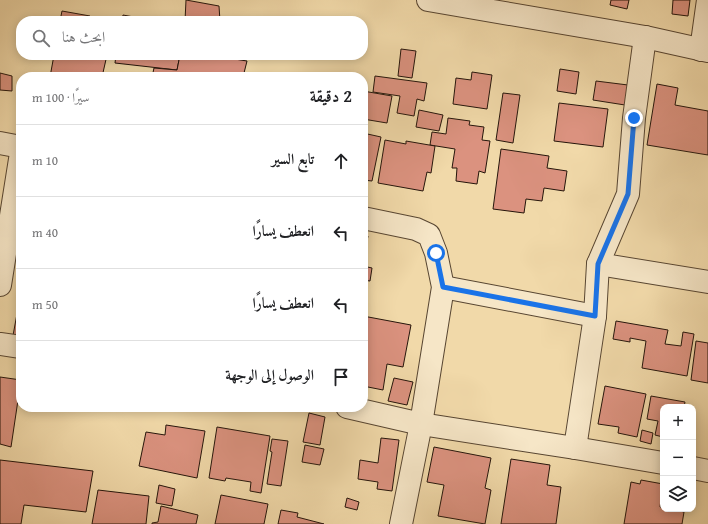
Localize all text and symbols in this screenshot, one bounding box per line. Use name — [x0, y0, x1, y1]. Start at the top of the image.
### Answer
search box — [16, 16, 368, 60]
text: ابحث هنا — [62, 26, 105, 47]
icon: search — [30, 27, 52, 49]
text: 2 دقيقة — [310, 83, 352, 108]
text: سيرًا · 100 m — [32, 88, 90, 107]
route end — [625, 109, 643, 127]
text: تابع السير — [272, 148, 314, 169]
icon: ahead — [330, 150, 352, 172]
text: 10 m — [32, 151, 58, 170]
text: انعطف يسارًا — [252, 220, 314, 241]
icon: left — [330, 222, 352, 244]
text: 40 m — [32, 223, 58, 242]
route start — [427, 244, 445, 262]
text: انعطف يسارًا — [252, 292, 314, 313]
icon: left — [330, 294, 352, 316]
text: 50 m — [32, 295, 58, 314]
text: الوصول إلى الوجهة — [225, 364, 314, 385]
icon: arrive — [330, 366, 352, 388]
map controls — [660, 404, 696, 512]
button: + — [660, 404, 696, 440]
button: − — [660, 440, 696, 476]
button: layers — [660, 476, 696, 512]

